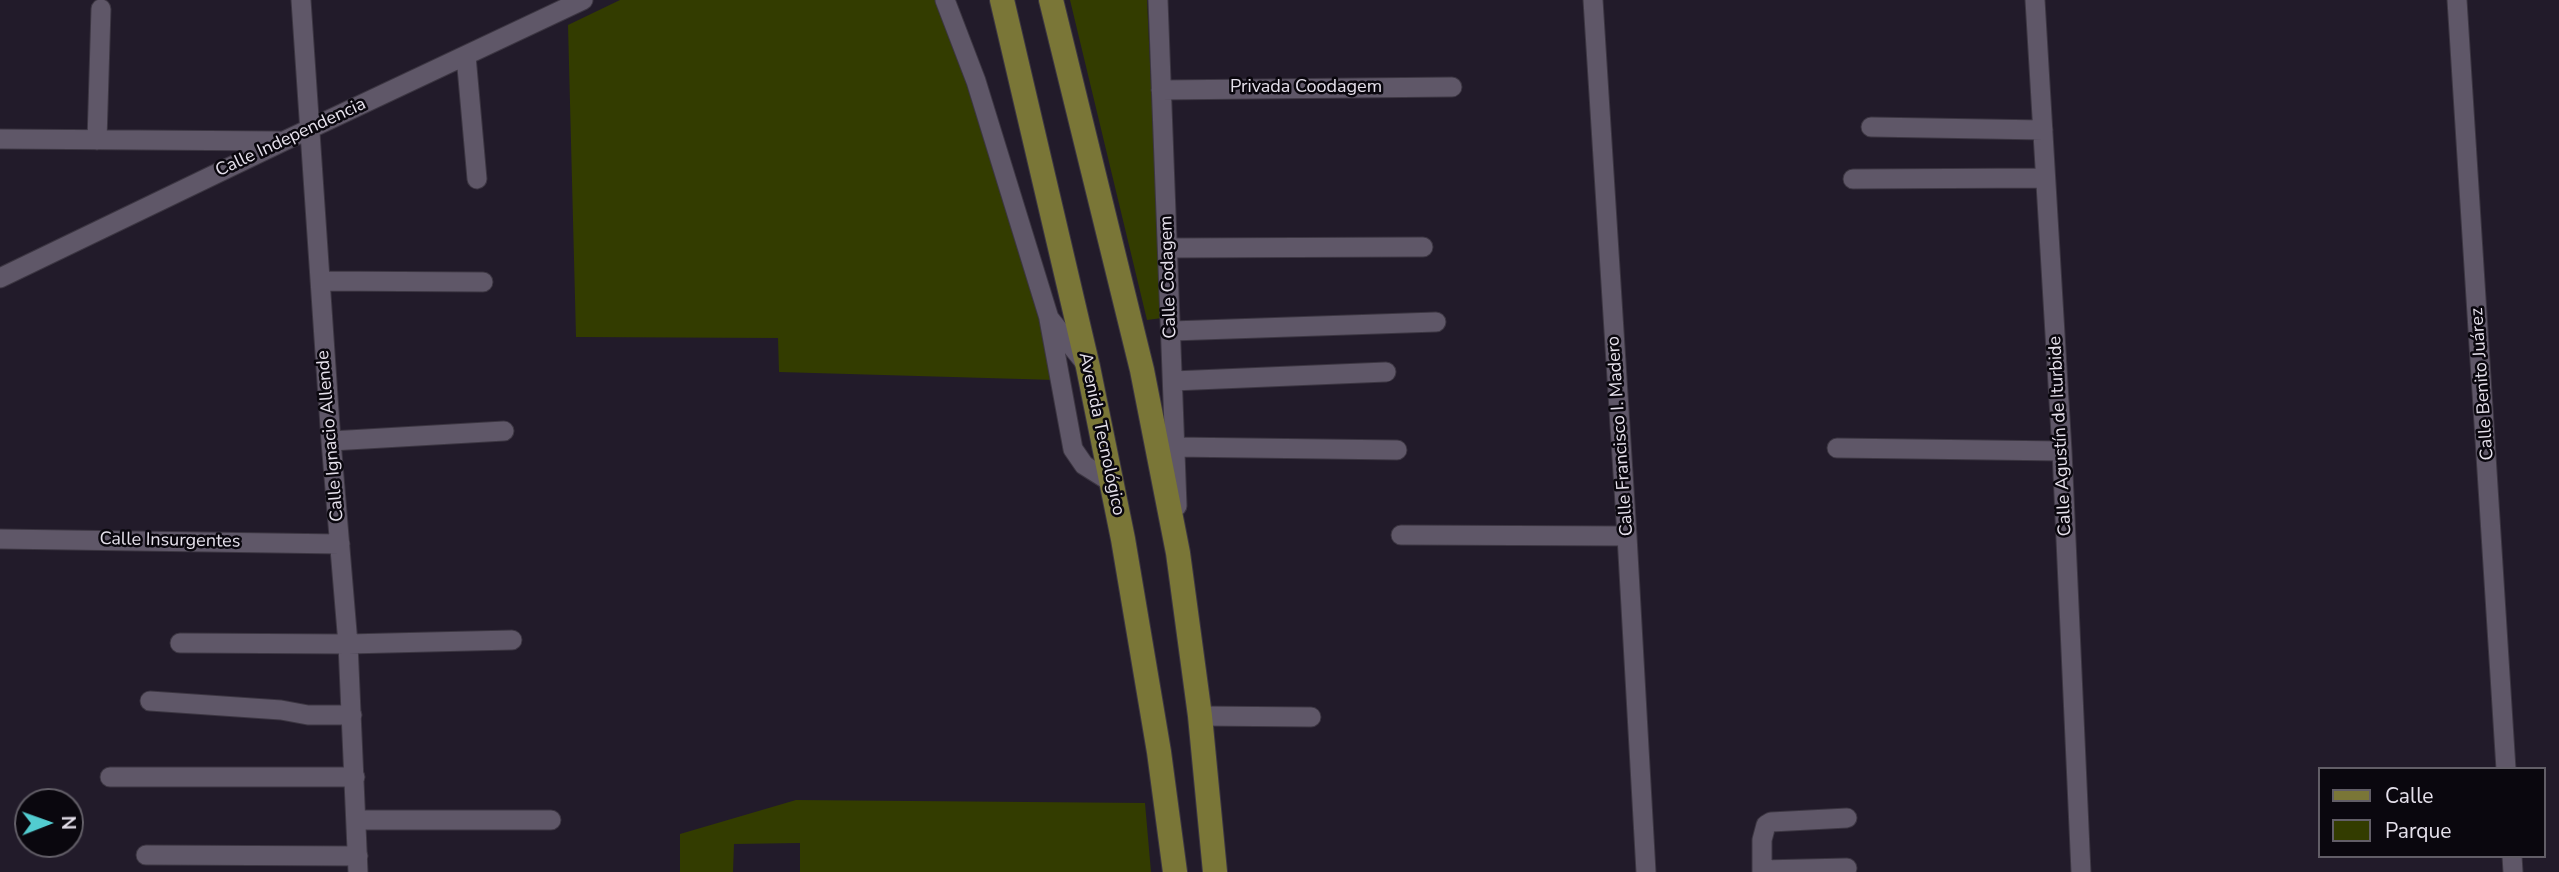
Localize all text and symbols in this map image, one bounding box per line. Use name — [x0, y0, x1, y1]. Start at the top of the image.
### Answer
street label: Privada Coodagem — [1230, 77, 1382, 99]
street label: Calle Independencia — [212, 94, 370, 182]
street label: Calle Codagem — [1156, 215, 1182, 339]
street label: Calle Benito Juárez — [2467, 307, 2499, 461]
street label: Calle Francisco I. Madero — [1603, 335, 1639, 537]
street label: Calle Agustín de Iturbide — [2045, 335, 2077, 537]
street label: Calle Ignacio Allende — [313, 350, 349, 522]
street label: Avenida Tecnológico — [1073, 350, 1129, 518]
street label: Calle Insurgentes — [99, 529, 241, 553]
legend — [2318, 767, 2545, 858]
text: Calle — [2385, 782, 2433, 810]
north arrow — [14, 788, 84, 858]
text: N — [55, 815, 81, 830]
text: Parque — [2385, 817, 2452, 845]

